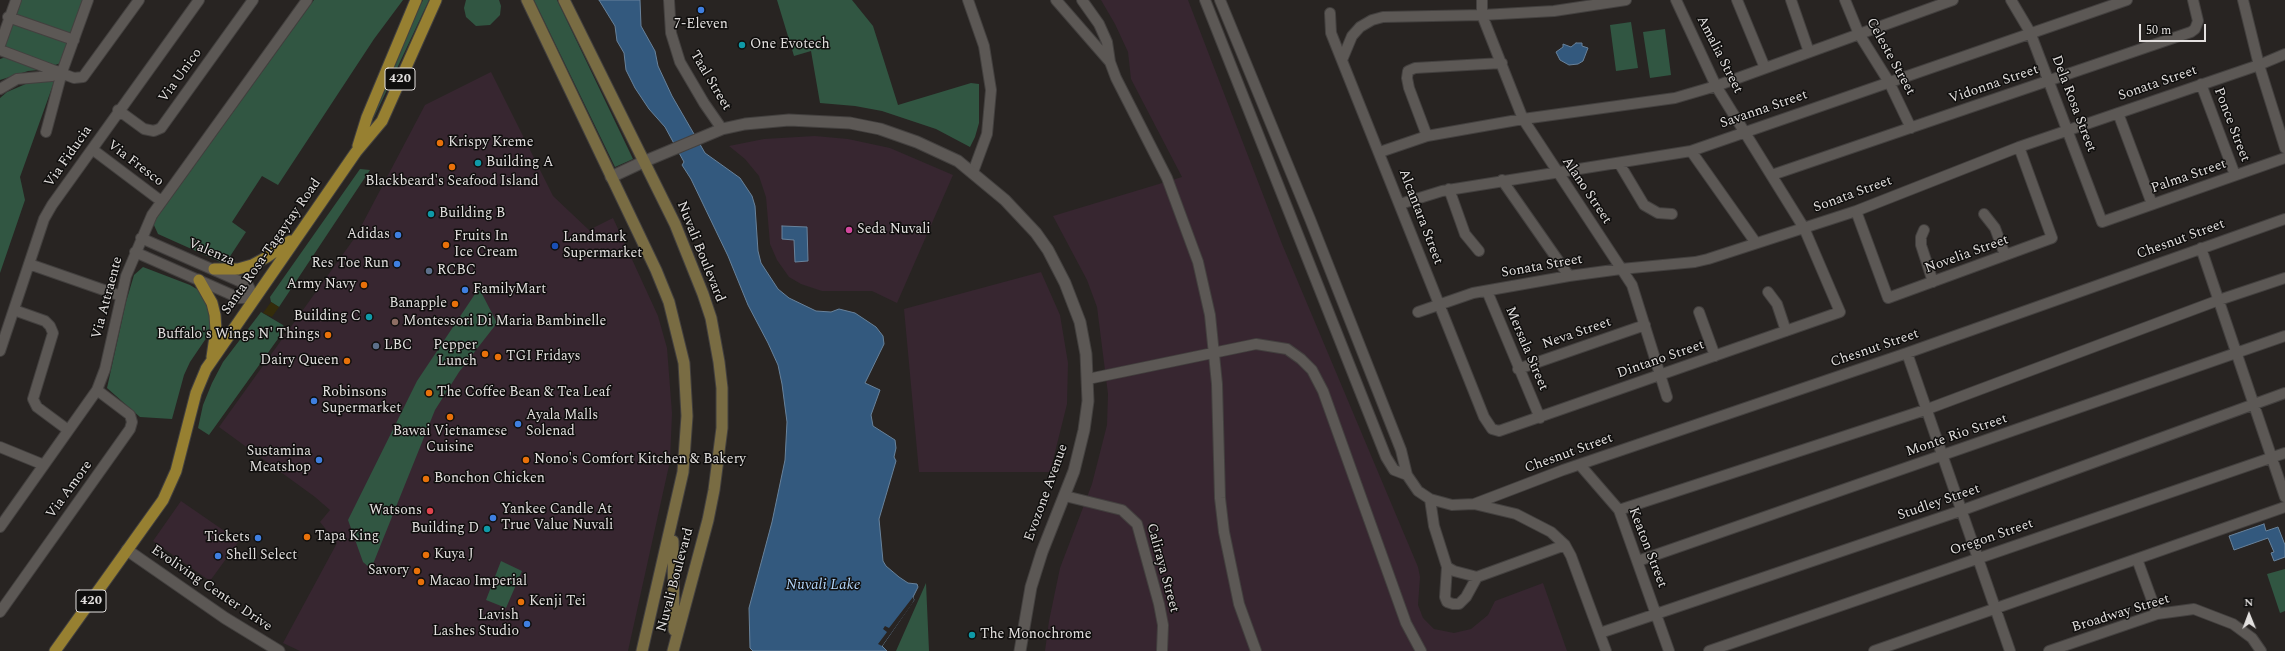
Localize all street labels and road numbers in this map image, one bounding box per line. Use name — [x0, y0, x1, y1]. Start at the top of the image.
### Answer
street label: Amalia Street — [1692, 13, 1746, 97]
street label: Celeste Street — [1862, 15, 1918, 99]
street label: Via Unico — [156, 46, 206, 106]
street label: Taal Street — [686, 48, 734, 114]
street label: Dela Rosa Street — [2047, 53, 2099, 155]
street label: Vidonna Street — [1947, 62, 2041, 108]
street label: Sonata Street — [2116, 63, 2200, 105]
road number: 420 — [385, 68, 415, 90]
street label: Ponce Street — [2209, 86, 2253, 164]
street label: Savanna Street — [1718, 87, 1810, 133]
street label: Via Fiducia — [42, 123, 96, 191]
street label: Via Fresco — [104, 137, 166, 191]
street label: Alano Street — [1557, 154, 1615, 228]
street label: Palma Street — [2149, 156, 2229, 198]
street label: Alcantara Street — [1394, 167, 1446, 267]
street label: Sonata Street — [1811, 173, 1895, 217]
street label: Santa Rosa-Tagaytay Road — [219, 176, 325, 318]
street label: Nuvali Boulevard — [672, 199, 728, 305]
street label: Chesnut Street — [2135, 216, 2227, 264]
street label: Novelia Street — [1923, 232, 2011, 278]
street label: Valenza — [185, 236, 237, 270]
street label: Sonata Street — [1500, 252, 1584, 282]
street label: Via Attraente — [89, 255, 127, 341]
street label: Mersala Street — [1501, 304, 1551, 394]
street label: Neva Street — [1540, 314, 1614, 354]
street label: Chesnut Street — [1829, 326, 1921, 372]
street label: Dintano Street — [1615, 337, 1707, 383]
street label: Monte Rio Street — [1904, 411, 2010, 461]
street label: Chesnut Street — [1523, 430, 1615, 478]
street label: Evozone Avenue — [1022, 442, 1072, 544]
street label: Via Amore — [43, 458, 97, 522]
street label: Studley Street — [1896, 481, 1982, 525]
street label: Keaton Street — [1624, 506, 1670, 590]
street label: Oregon Street — [1948, 516, 2036, 560]
street label: Caliraya Street — [1142, 522, 1182, 614]
street label: Nuvali Boulevard — [654, 526, 698, 634]
street label: Evoliving Center Drive — [147, 542, 275, 636]
road number: 420 — [76, 590, 106, 612]
street label: Broadway Street — [2070, 591, 2172, 637]

